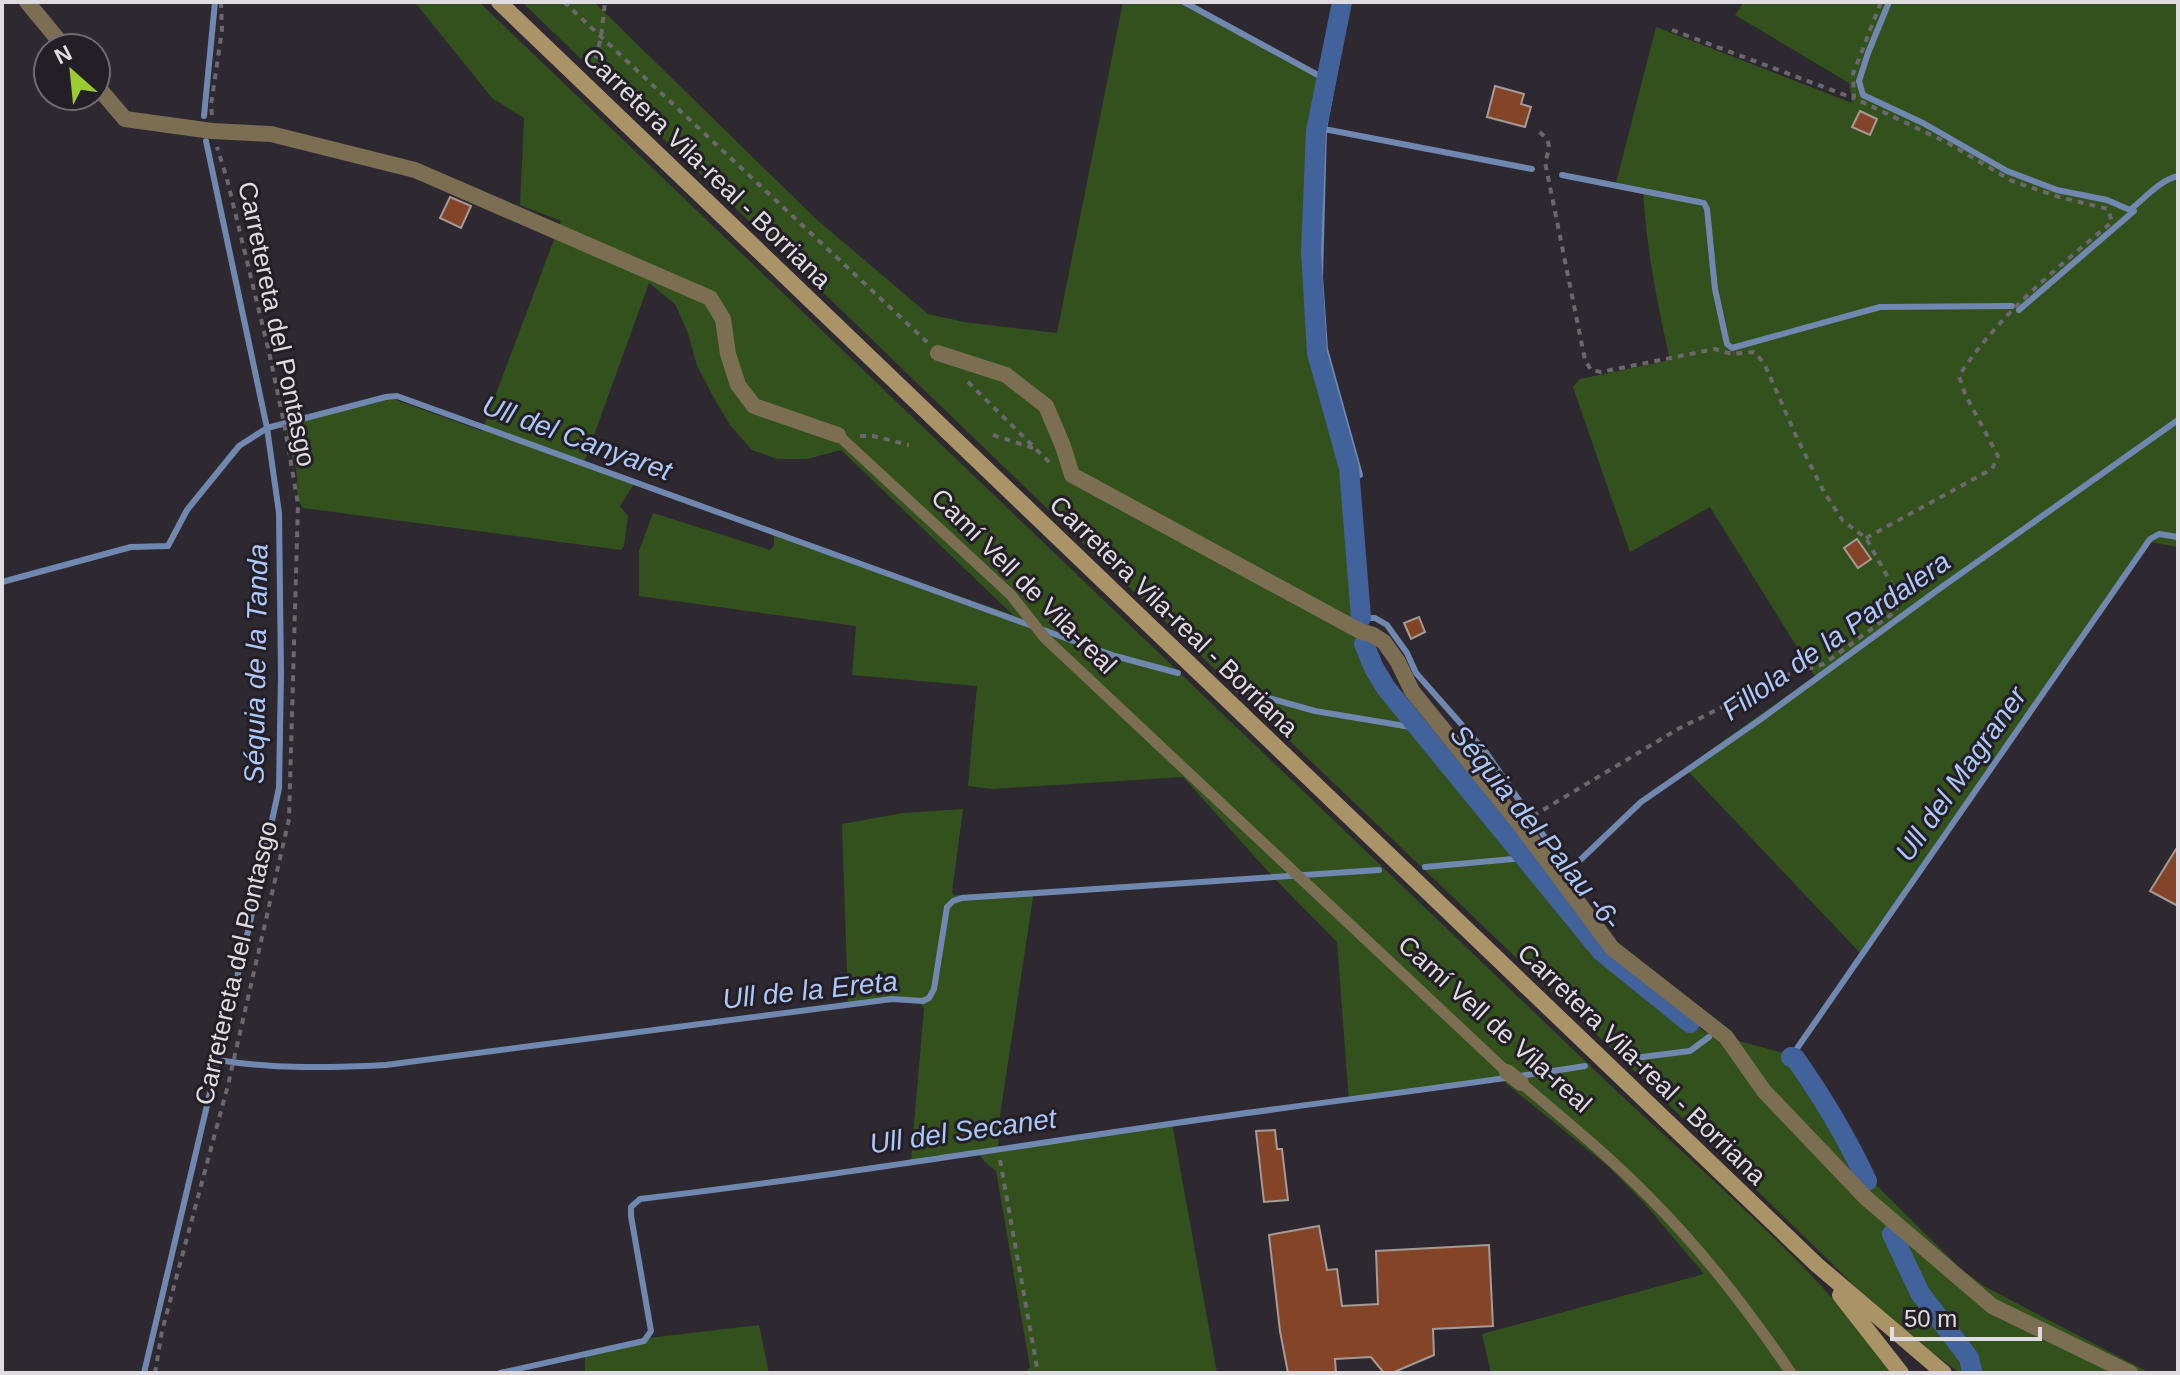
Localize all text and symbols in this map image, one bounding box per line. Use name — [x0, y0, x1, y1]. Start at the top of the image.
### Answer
north arrow — [32, 32, 112, 112]
text: N — [50, 40, 76, 69]
street label: Carretera Vila-real - Borriana — [577, 41, 838, 295]
street label: Carretereta del Pontasgo — [232, 179, 322, 469]
water label: Ull del Canyaret — [478, 389, 677, 487]
street label: Camí Vell de Vila-real — [925, 482, 1123, 680]
street label: Carretera Vila-real - Borriana — [1044, 489, 1305, 743]
water label: Séquia de la Tanda — [238, 544, 274, 784]
water label: Fillola de la Pardalera — [1716, 546, 1956, 726]
water label: Ull del Magraner — [1889, 680, 2034, 867]
water label: Séquia del Palau -6- — [1444, 719, 1628, 935]
street label: Carretereta del Pontasgo — [189, 818, 283, 1108]
street label: Camí Vell de Vila-real — [1392, 929, 1598, 1119]
street label: Carretera Vila-real - Borriana — [1512, 937, 1773, 1191]
water label: Ull de la Ereta — [721, 965, 899, 1015]
water label: Ull del Secanet — [868, 1102, 1060, 1159]
scale bar — [1892, 1291, 2040, 1341]
text: 50 m — [1904, 1305, 1957, 1332]

